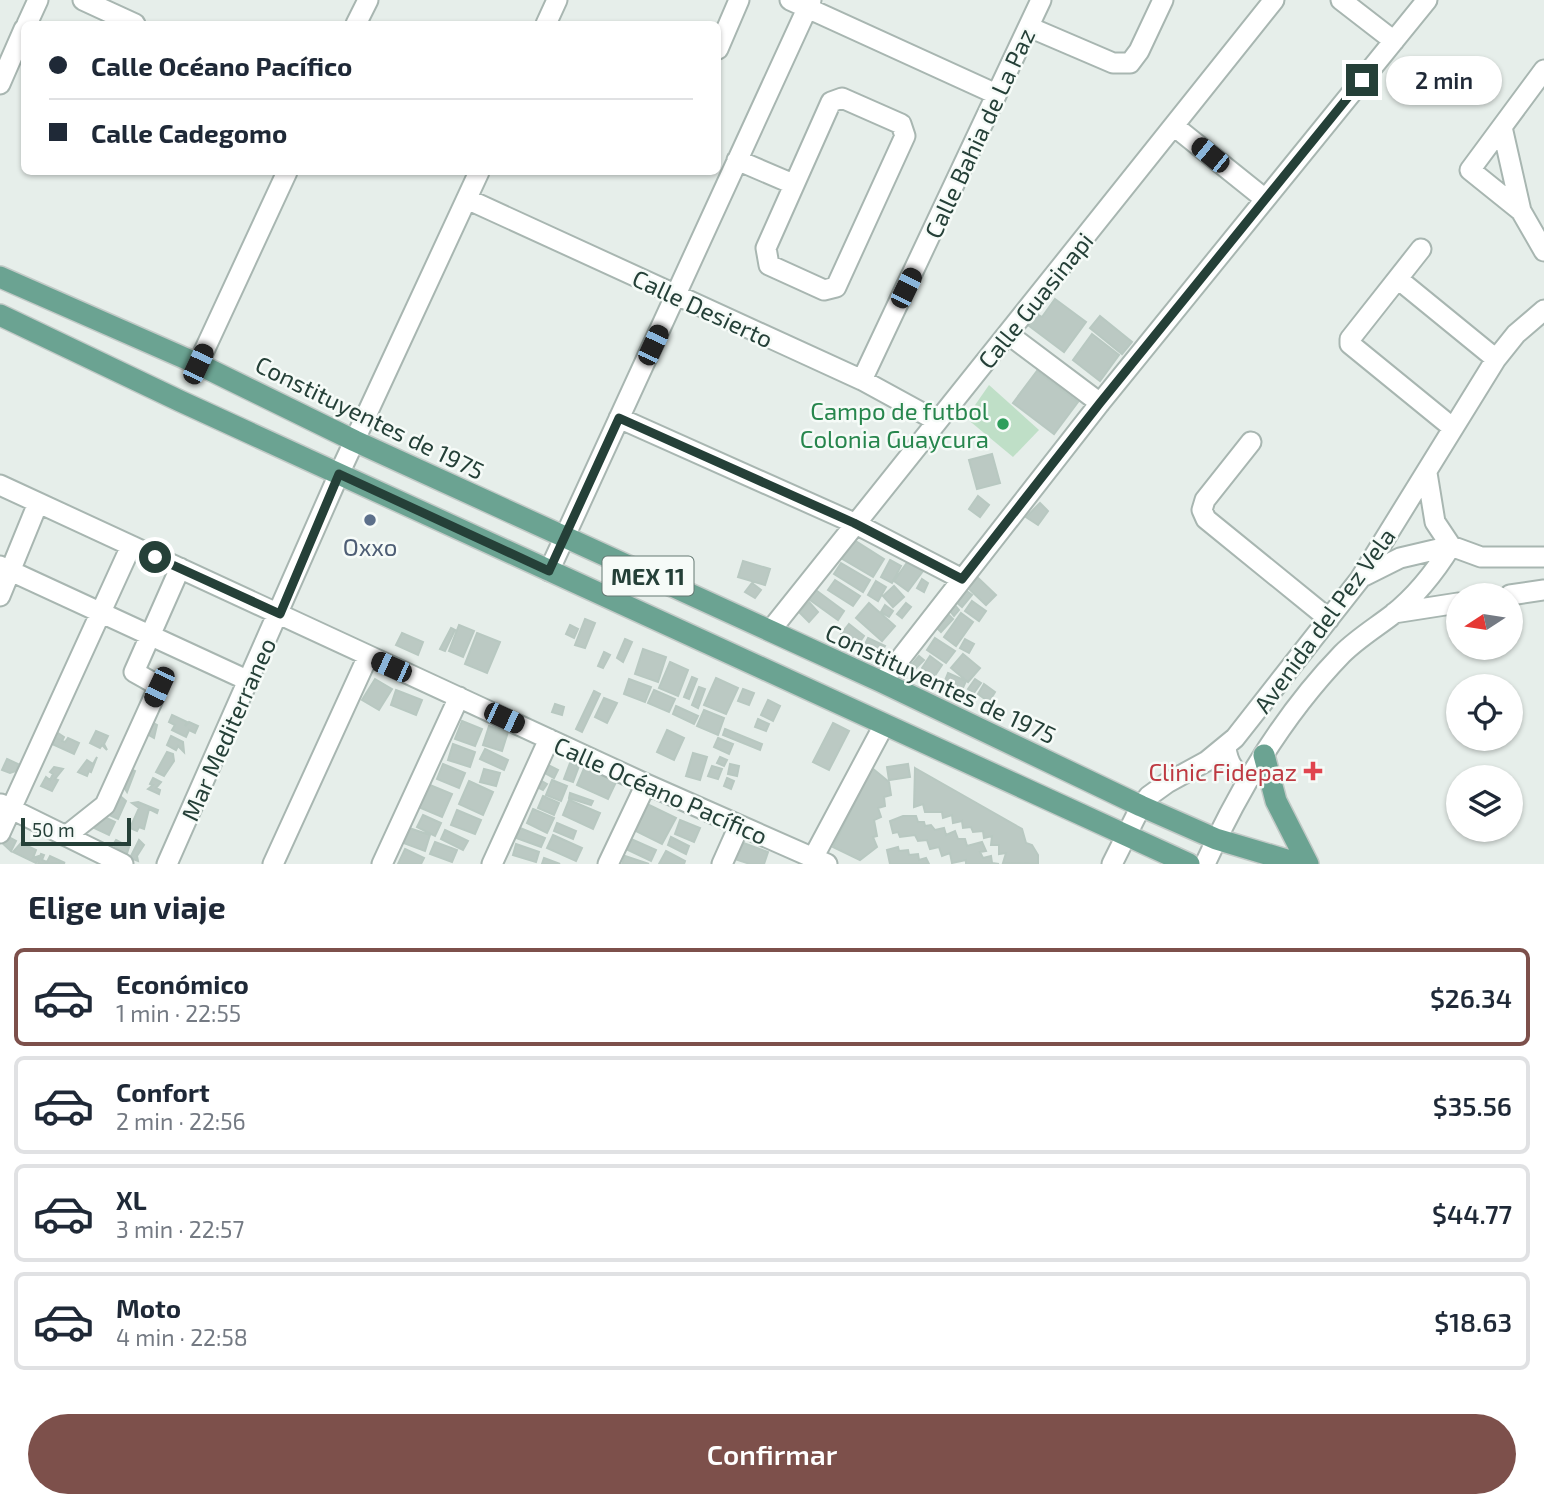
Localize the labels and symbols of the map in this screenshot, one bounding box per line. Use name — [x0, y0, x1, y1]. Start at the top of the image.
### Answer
street label: Calle Bahia de La Paz — [918, 23, 1040, 243]
callout: 2 min — [1386, 56, 1502, 104]
route end — [1346, 64, 1378, 96]
car — [1188, 134, 1233, 176]
street label: Calle Guasinapi — [971, 226, 1099, 374]
street label: Calle Desierto — [628, 263, 778, 353]
car — [888, 265, 925, 311]
car — [635, 322, 672, 368]
car — [180, 341, 217, 387]
street label: Constituyentes de 1975 — [251, 349, 489, 485]
place label: Campo de futbol Colonia Guaycura — [800, 396, 989, 453]
marker: Campo de futbol Colonia Guaycura — [995, 416, 1011, 432]
marker: Oxxo — [362, 512, 378, 528]
street label: Avenida del Pez Vela — [1247, 522, 1401, 718]
place label: Oxxo — [343, 532, 397, 561]
route start — [139, 541, 171, 573]
road number: MEX 11 — [602, 556, 694, 596]
north arrow — [1446, 583, 1522, 660]
street label: Constituyentes de 1975 — [821, 617, 1061, 749]
street label: Mar Mediterraneo — [175, 633, 281, 825]
car — [368, 649, 415, 685]
car — [141, 664, 178, 710]
car — [481, 700, 528, 736]
street label: Calle Océano Pacífico — [550, 730, 772, 850]
place label: Clinic Fidepaz — [1148, 757, 1297, 786]
marker: Clinic Fidepaz — [1303, 761, 1323, 781]
scale bar — [21, 815, 131, 847]

